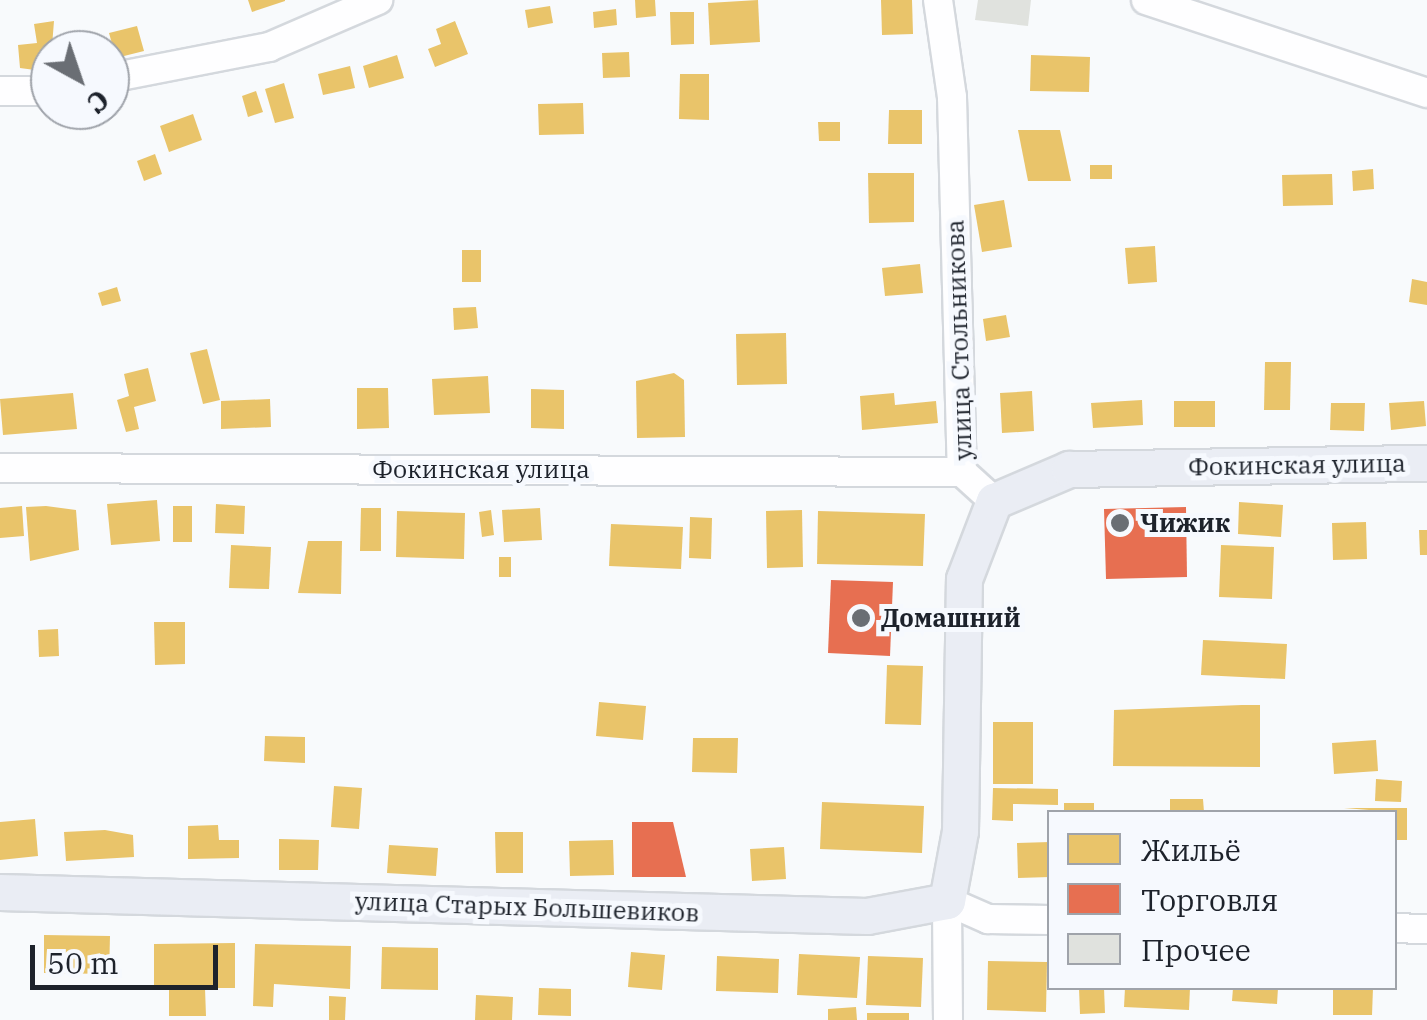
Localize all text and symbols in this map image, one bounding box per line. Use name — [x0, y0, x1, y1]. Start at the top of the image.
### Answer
north arrow — [30, 30, 130, 130]
text: С — [79, 82, 117, 122]
street label: улица Стольникова — [940, 219, 978, 461]
street label: Фокинская улица — [1188, 448, 1406, 482]
street label: Фокинская улица — [372, 454, 590, 484]
place label: Чижик — [1140, 508, 1230, 538]
marker: Чижик — [1109, 512, 1131, 534]
place label: Домашний — [881, 603, 1021, 633]
marker: Домашний — [850, 607, 872, 629]
legend — [1047, 810, 1397, 990]
text: Жильё — [1141, 830, 1241, 869]
text: Торговля — [1141, 880, 1278, 919]
street label: улица Старых Большевиков — [354, 886, 700, 928]
scale bar — [35, 925, 222, 987]
text: Прочее — [1141, 930, 1251, 969]
text: 50 m — [47, 943, 119, 982]

